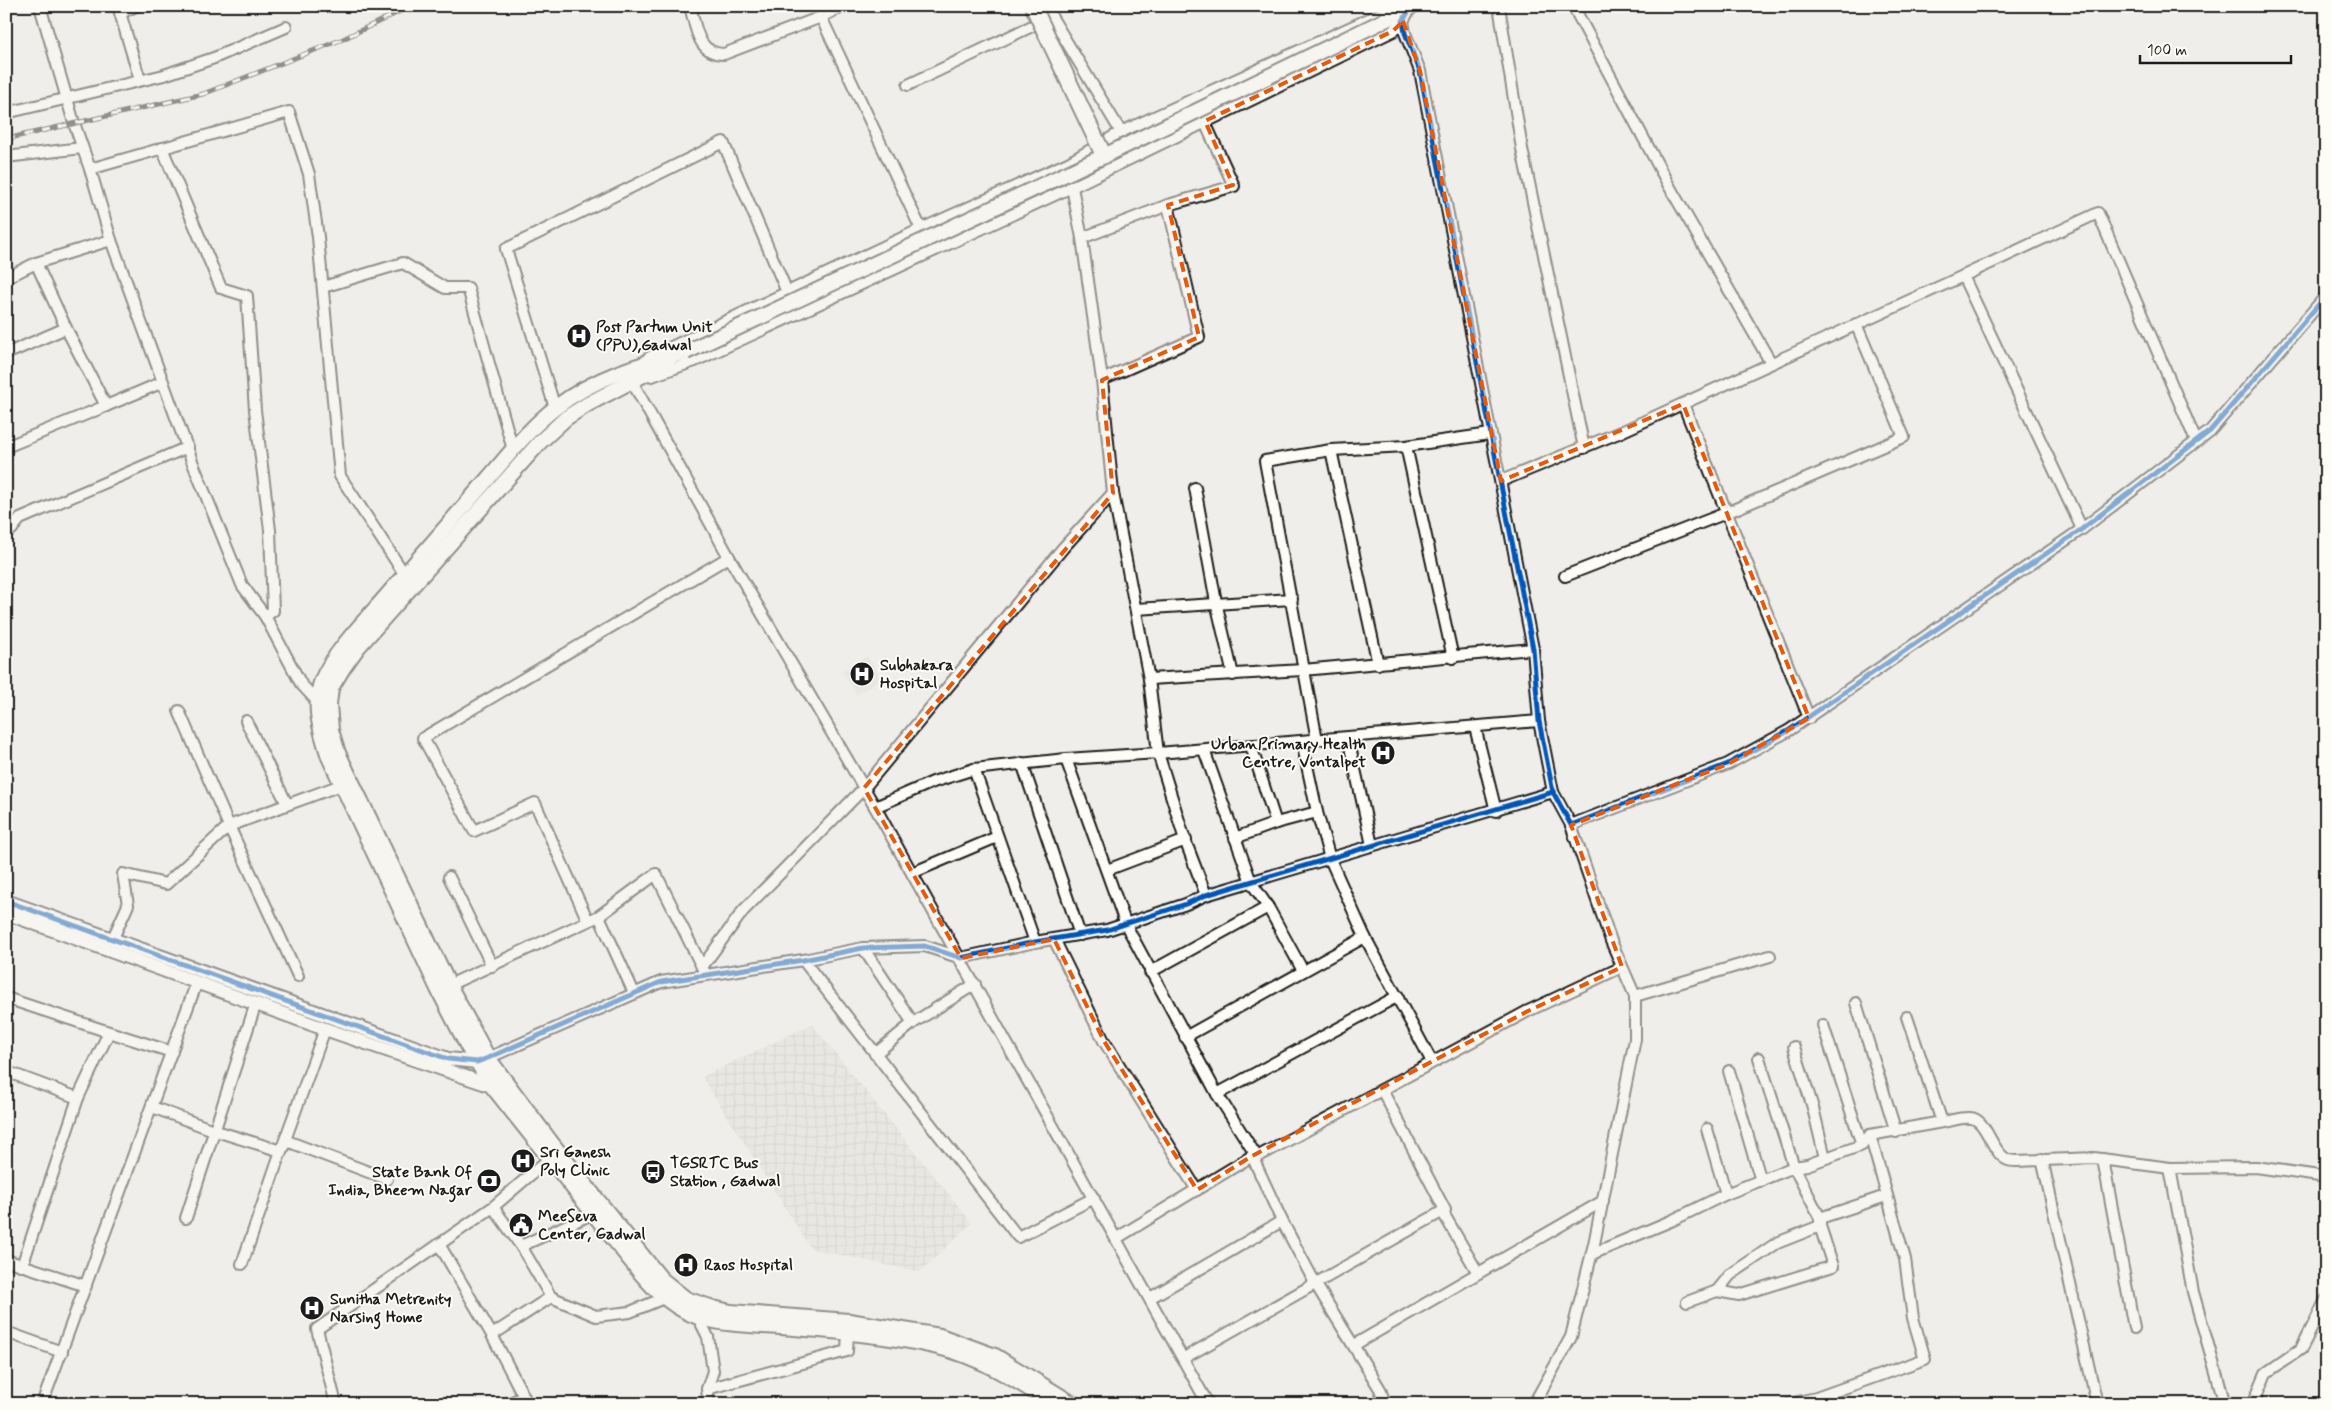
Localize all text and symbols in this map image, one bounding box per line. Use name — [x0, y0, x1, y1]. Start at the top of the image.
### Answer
scale bar — [2140, 32, 2291, 64]
text: 100 m — [2147, 41, 2187, 61]
place label: Post Partum Unit (PPU),Gadwal — [596, 317, 713, 356]
hospital icon: Post Partum Unit (PPU),Gadwal — [566, 323, 592, 349]
place label: Subhakara Hospital — [880, 655, 953, 694]
hospital icon: Subhakara Hospital — [849, 661, 875, 687]
place label: UrbanPrimary Health Centre, Vontalpet — [1211, 734, 1366, 773]
hospital icon: UrbanPrimary Health Centre, Vontalpet — [1370, 740, 1396, 766]
place label: Sri Ganesh Poly Clinic — [540, 1142, 611, 1181]
hospital icon: Sri Ganesh Poly Clinic — [510, 1148, 536, 1174]
place label: TGSRTC Bus Station , Gadwal — [670, 1153, 780, 1192]
bus stop icon: TGSRTC Bus Station , Gadwal — [640, 1159, 666, 1185]
place label: State Bank Of India, Bheem Nagar — [328, 1162, 473, 1203]
bank icon: State Bank Of India, Bheem Nagar — [476, 1168, 502, 1194]
place label: MeeSeva Center, Gadwal — [538, 1206, 645, 1245]
public building icon: MeeSeva Center, Gadwal — [508, 1212, 534, 1238]
hospital icon: Raos Hospital — [673, 1252, 699, 1278]
place label: Raos Hospital — [704, 1255, 793, 1276]
place label: Sunitha Metrenity Narsing Home — [330, 1289, 451, 1330]
hospital icon: Sunitha Metrenity Narsing Home — [299, 1295, 325, 1321]

